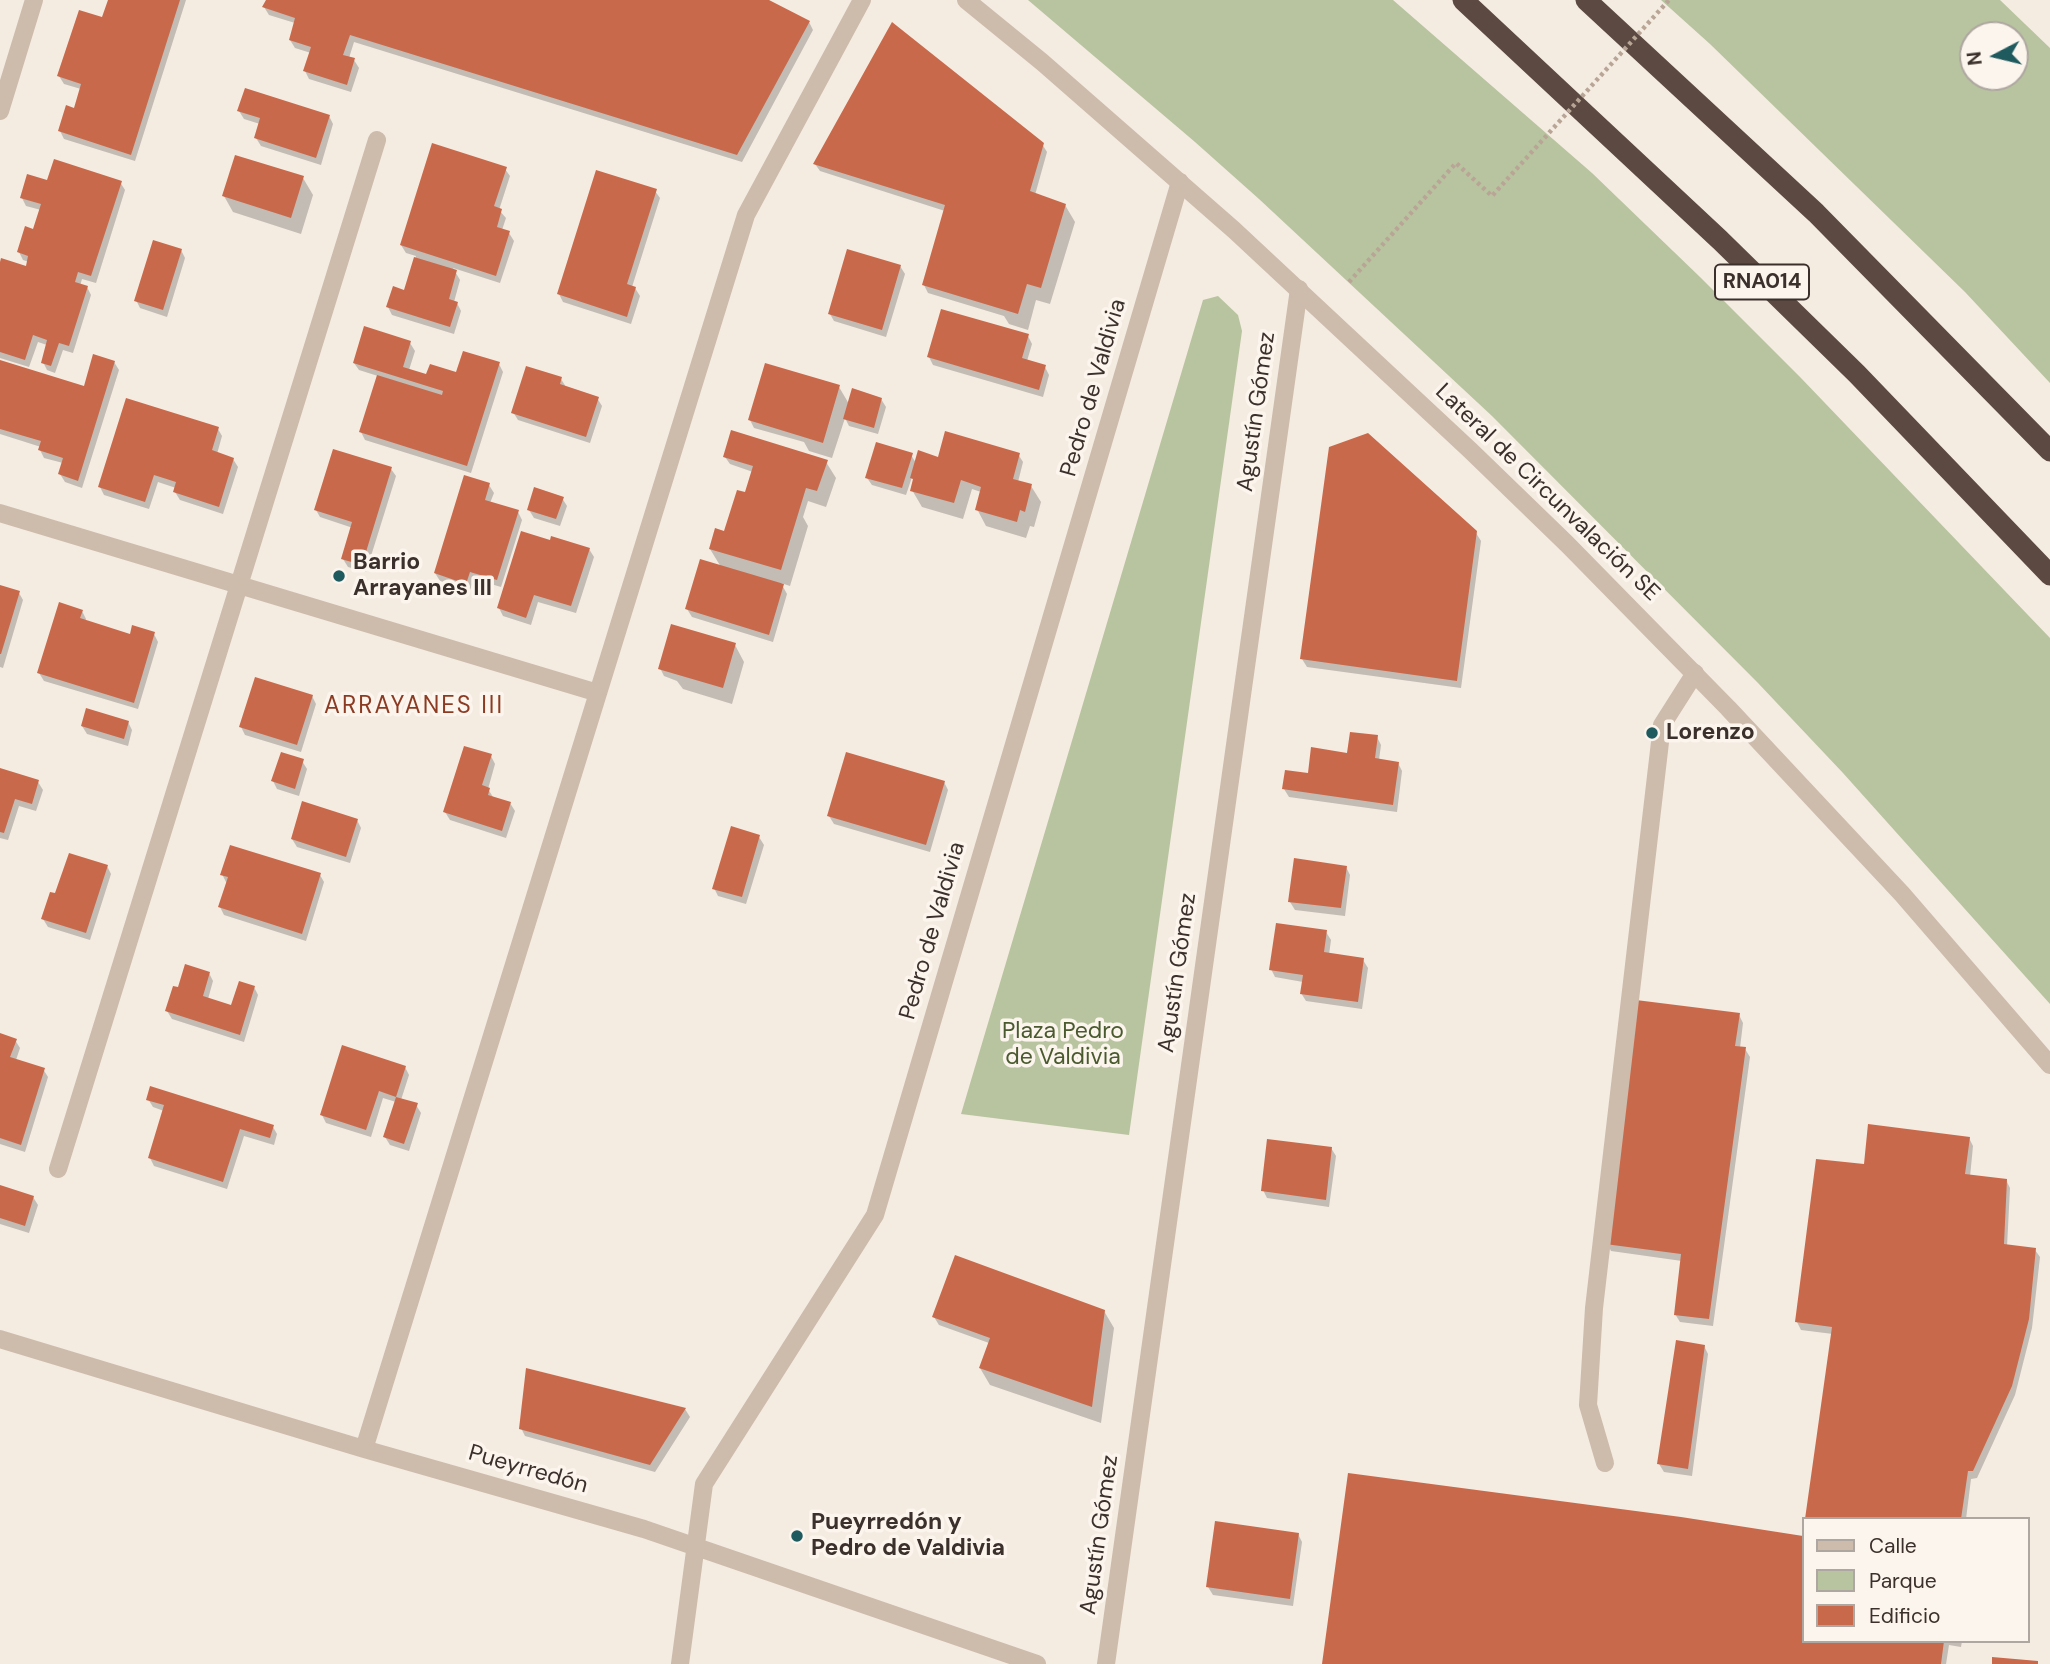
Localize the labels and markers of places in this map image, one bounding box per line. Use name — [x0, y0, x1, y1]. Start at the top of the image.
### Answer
place label: Barrio Arrayanes III — [353, 549, 492, 603]
marker: Barrio Arrayanes III — [331, 568, 347, 584]
place label: Lorenzo — [1666, 719, 1755, 747]
marker: Lorenzo — [1644, 725, 1660, 741]
place label: Pueyrredón y Pedro de Valdivia — [811, 1509, 1005, 1563]
marker: Pueyrredón y Pedro de Valdivia — [789, 1528, 805, 1544]

